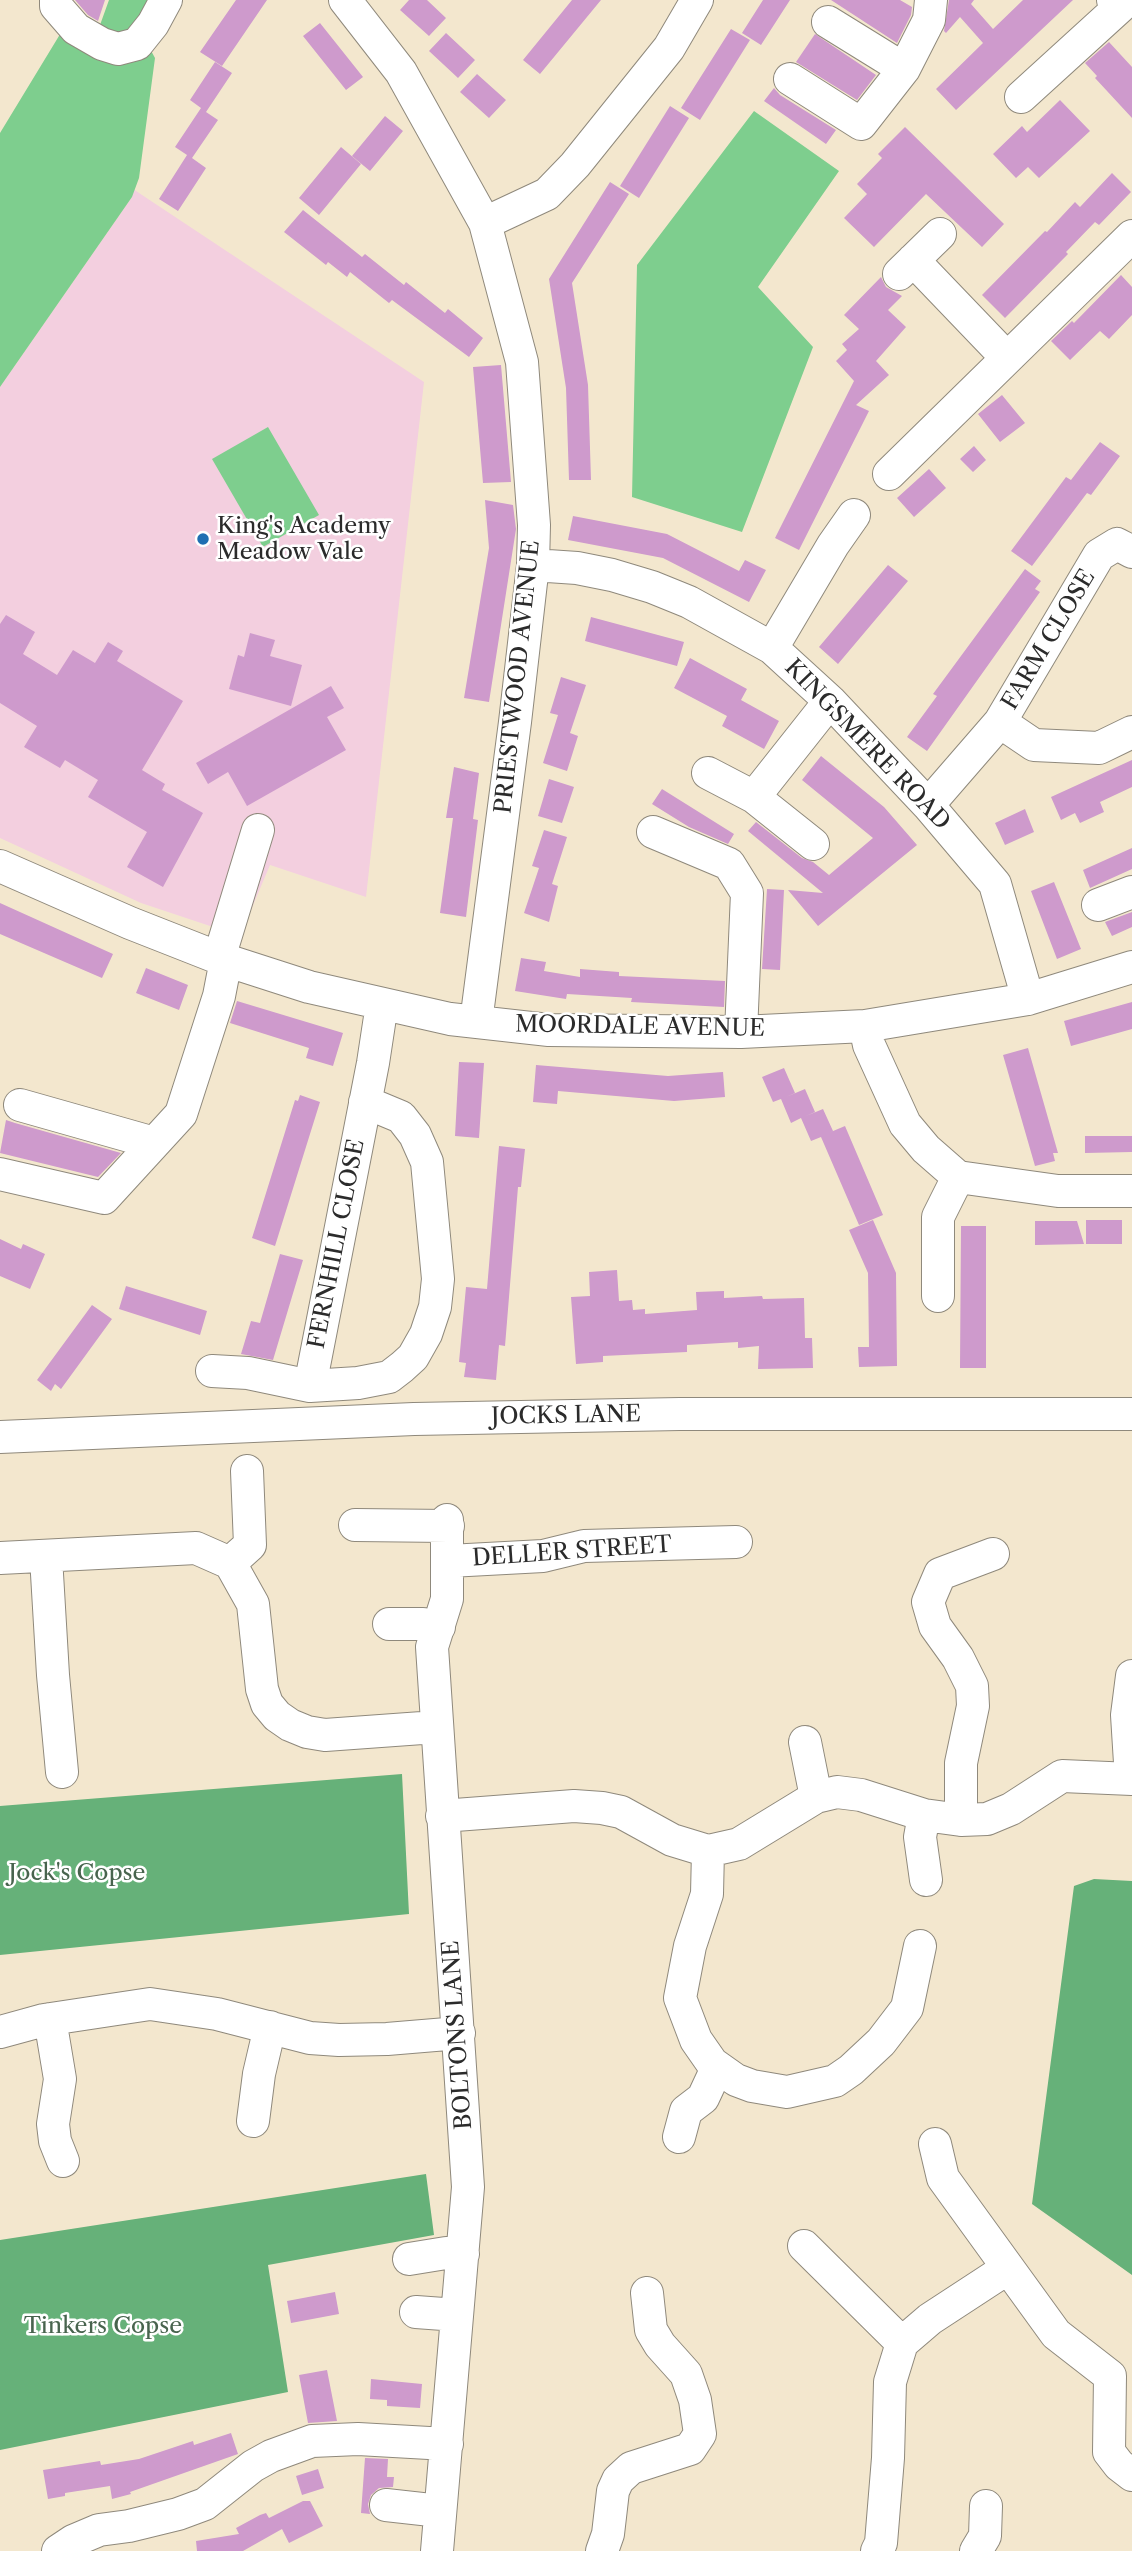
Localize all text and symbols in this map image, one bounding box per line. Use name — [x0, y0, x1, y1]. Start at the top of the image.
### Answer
place label: King's Academy Meadow Vale — [217, 512, 391, 566]
marker: King's Academy Meadow Vale — [195, 531, 211, 547]
street label: PRIESTWOOD AVENUE — [490, 539, 546, 815]
street label: FARM CLOSE — [996, 565, 1102, 715]
street label: KINGSMERE ROAD — [779, 654, 955, 836]
street label: MOORDALE AVENUE — [515, 1011, 765, 1043]
street label: FERNHILL CLOSE — [303, 1137, 371, 1351]
street label: JOCKS LANE — [491, 1401, 641, 1431]
street label: DELLER STREET — [471, 1531, 673, 1573]
park label: Jock's Copse — [9, 1859, 145, 1887]
street label: BOLTONS LANE — [438, 1939, 478, 2131]
park label: Tinkers Copse — [24, 2312, 182, 2340]

